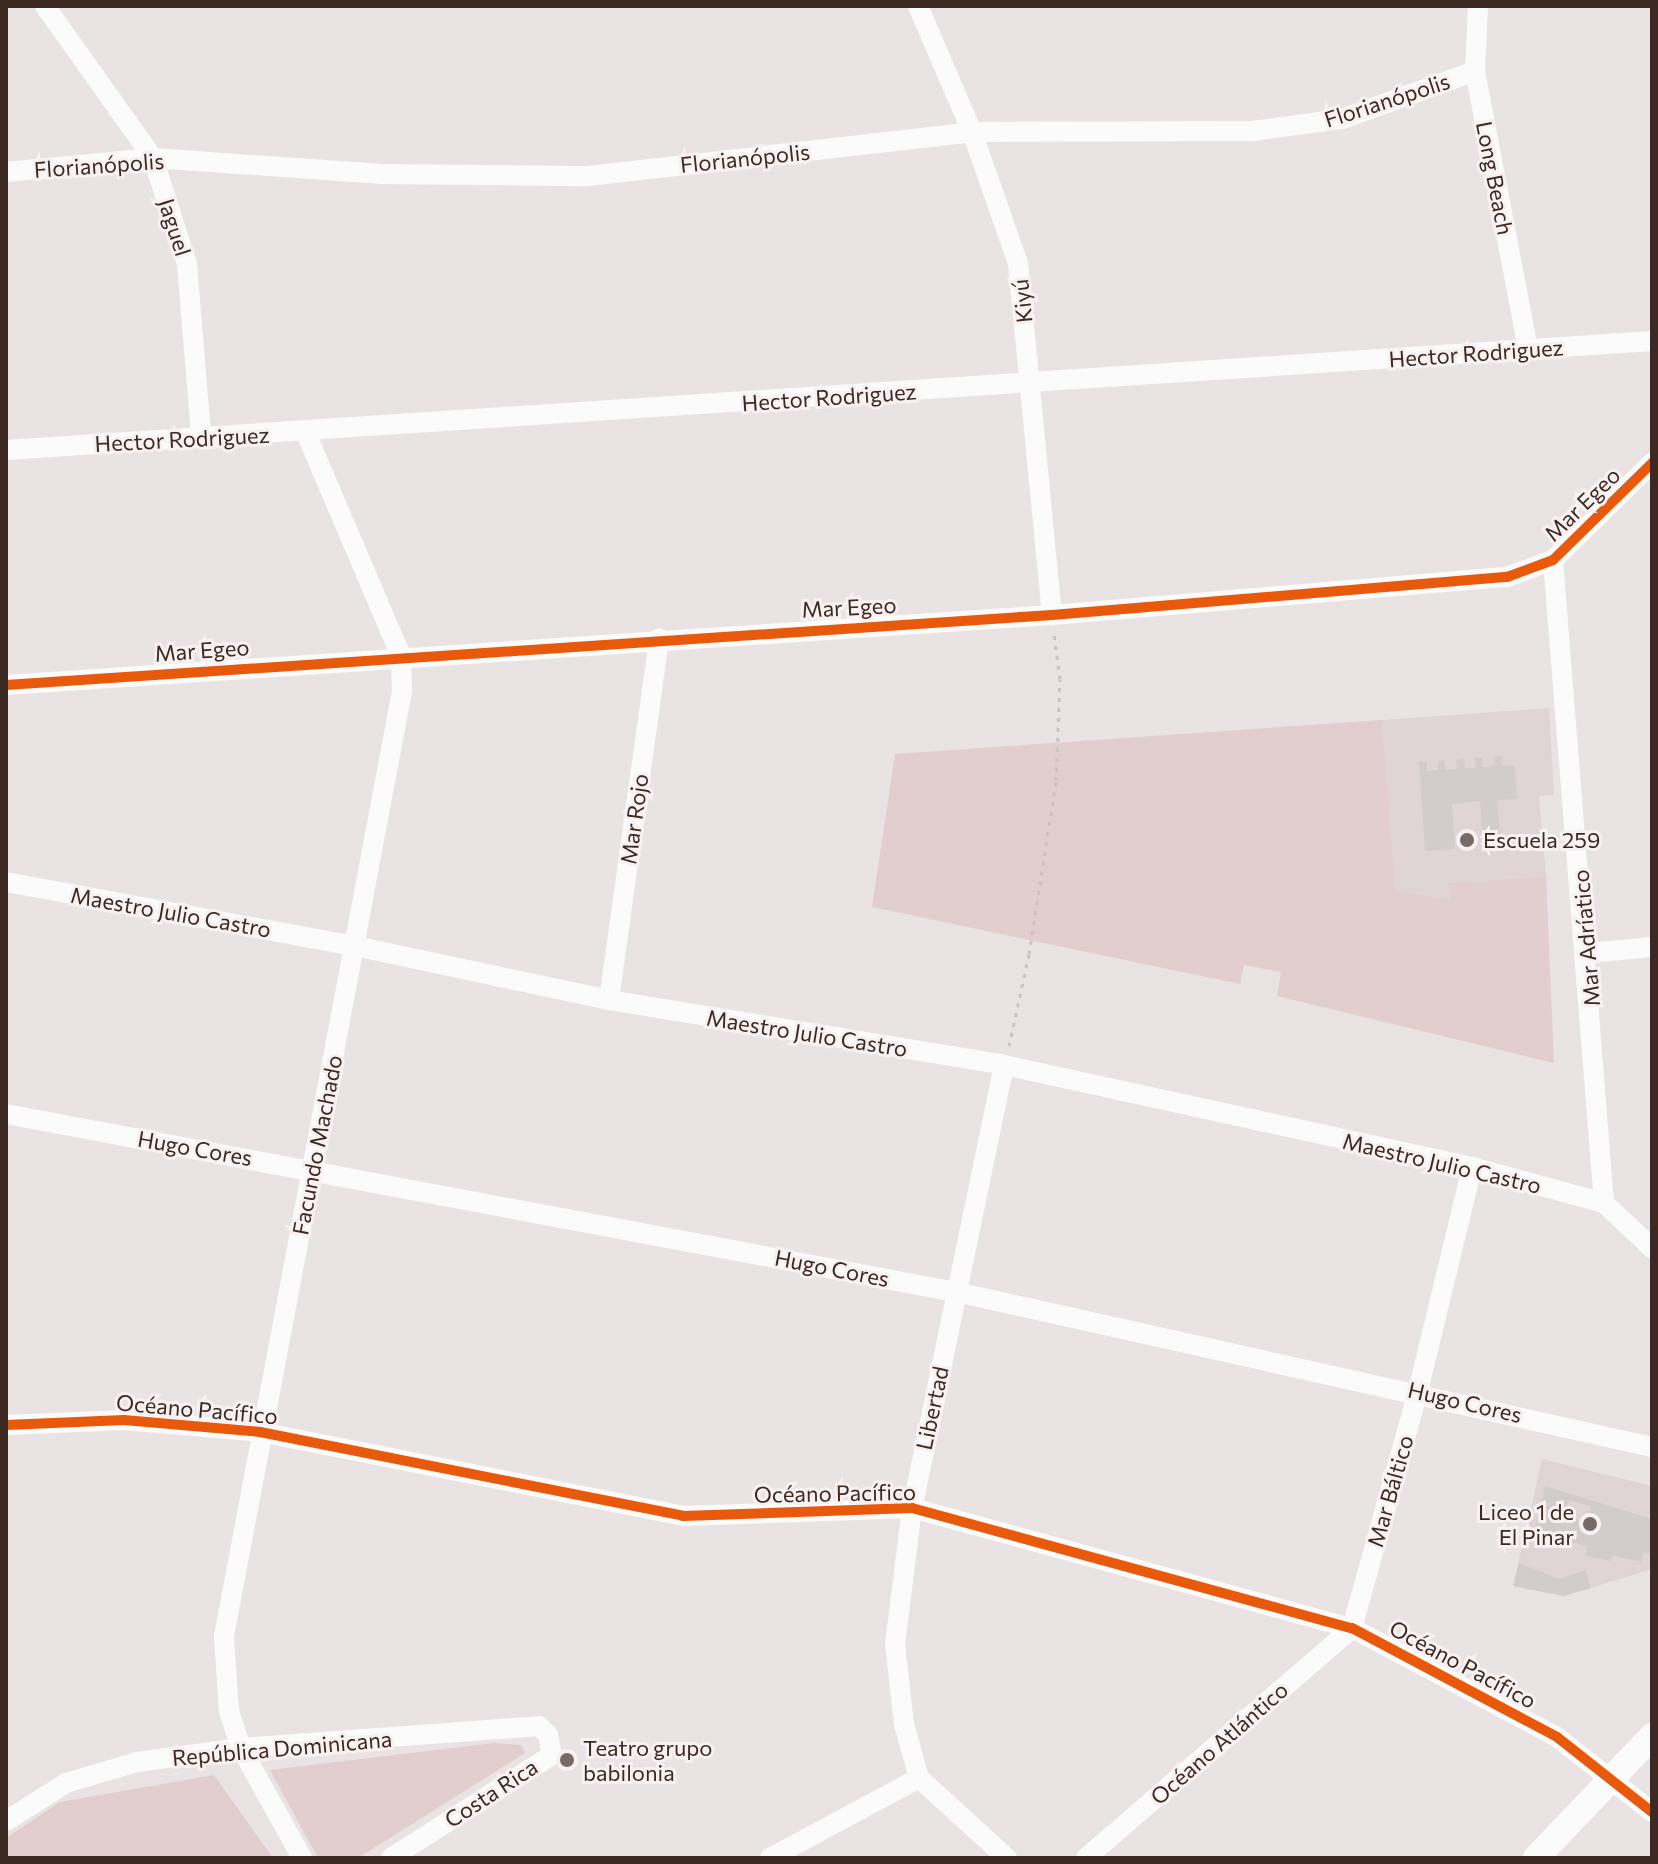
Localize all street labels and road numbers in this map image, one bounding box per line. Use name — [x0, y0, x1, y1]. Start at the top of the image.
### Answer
street label: Florianópolis — [1321, 67, 1453, 133]
street label: Long Beach — [1471, 119, 1519, 237]
street label: Florianópolis — [679, 138, 811, 178]
street label: Florianópolis — [33, 147, 165, 183]
street label: Jaguel — [153, 195, 197, 259]
street label: Kiyú — [1007, 278, 1037, 324]
street label: Hector Rodriguez — [1388, 334, 1564, 372]
street label: Hector Rodriguez — [741, 378, 917, 416]
street label: Hector Rodriguez — [94, 421, 270, 457]
street label: Mar Egeo — [1539, 462, 1625, 546]
street label: Mar Egeo — [801, 591, 897, 623]
street label: Mar Egeo — [154, 634, 250, 666]
street label: Mar Rojo — [615, 772, 653, 866]
street label: Mar Adríatico — [1567, 868, 1605, 1008]
street label: Maestro Julio Castro — [69, 881, 273, 943]
street label: Maestro Julio Castro — [705, 1004, 909, 1062]
street label: Facundo Machado — [287, 1053, 347, 1237]
street label: Hugo Cores — [136, 1125, 254, 1171]
street label: Maestro Julio Castro — [1340, 1127, 1544, 1199]
street label: Hugo Cores — [773, 1244, 891, 1292]
street label: Libertad — [910, 1364, 954, 1452]
street label: Hugo Cores — [1405, 1376, 1525, 1428]
street label: Océano Pacífico — [115, 1389, 279, 1429]
street label: Mar Báltico — [1361, 1432, 1419, 1550]
street label: Océano Pacífico — [754, 1478, 916, 1508]
street label: Océano Pacífico — [1385, 1614, 1541, 1714]
street label: Océano Atlántico — [1145, 1676, 1293, 1810]
street label: República Dominicana — [171, 1725, 393, 1771]
street label: Costa Rica — [440, 1753, 542, 1833]

